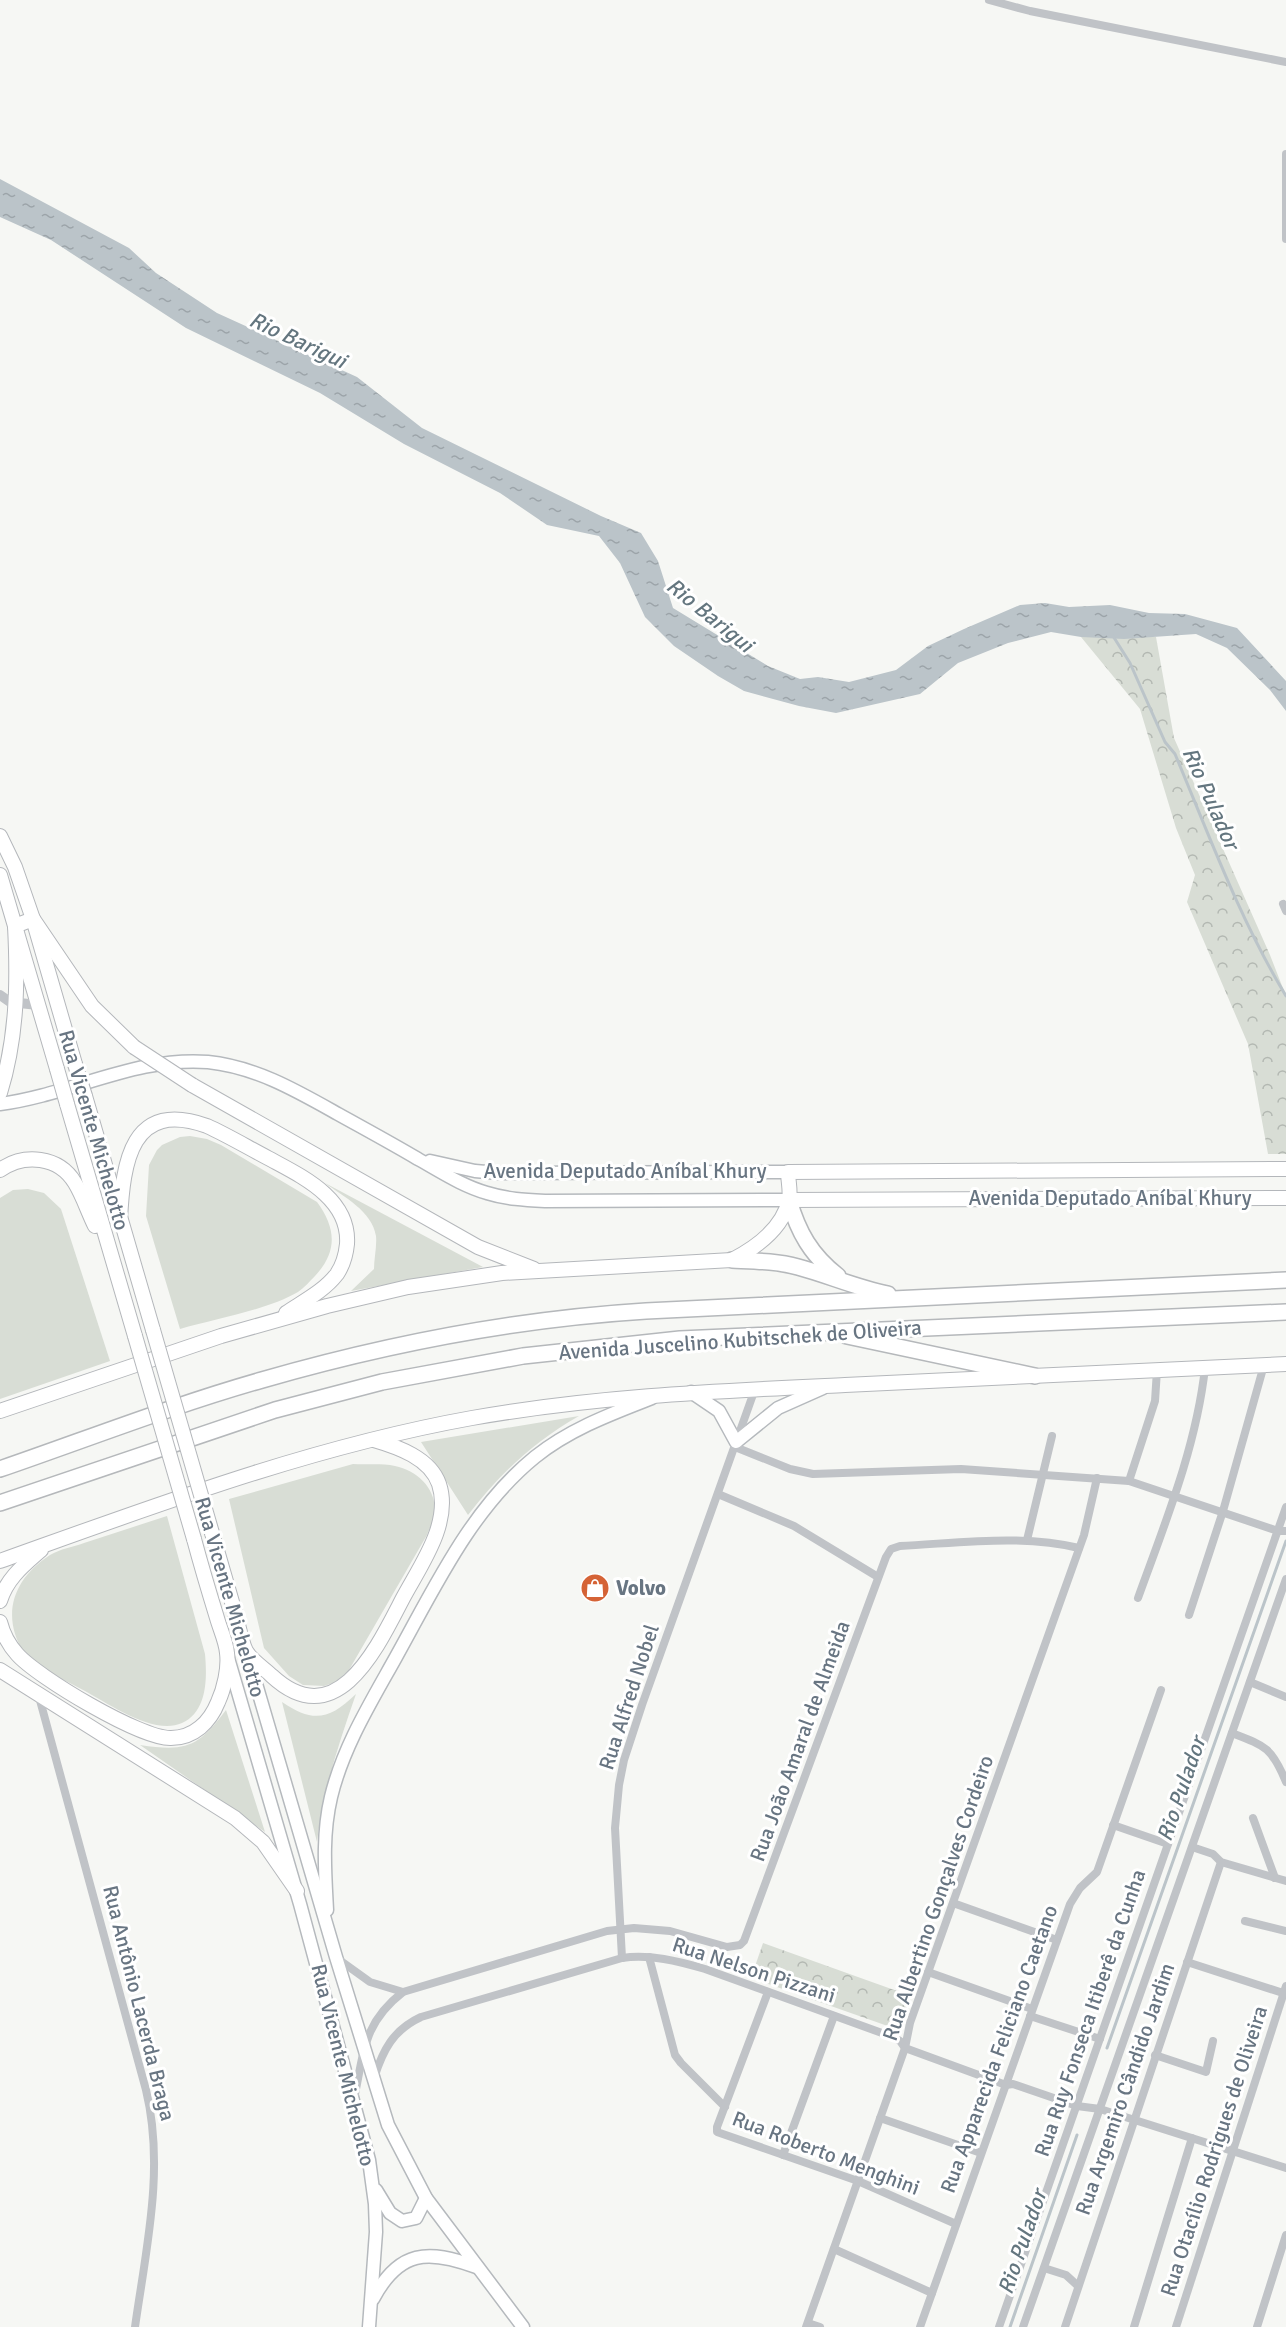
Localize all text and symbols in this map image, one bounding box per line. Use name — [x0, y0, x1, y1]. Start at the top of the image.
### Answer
water label: Rio Barigui — [245, 306, 353, 375]
water label: Rio Barigui — [661, 572, 760, 659]
water label: Rio Pulador — [1177, 743, 1247, 856]
street label: Rua Vicente Michelotto — [53, 1027, 135, 1233]
street label: Avenida Deputado Aníbal Khury — [483, 1158, 767, 1184]
street label: Avenida Deputado Aníbal Khury — [968, 1185, 1252, 1211]
street label: Avenida Juscelino Kubitschek de Oliveira — [557, 1314, 923, 1366]
street label: Rua Vicente Michelotto — [189, 1494, 271, 1700]
shop icon: Volvo — [579, 1572, 611, 1604]
place label: Volvo — [616, 1575, 666, 1601]
street label: Rua João Amaral de Almeida — [744, 1617, 856, 1865]
street label: Rua Alfred Nobel — [593, 1621, 665, 1773]
water label: Rio Pulador — [1151, 1731, 1212, 1845]
street label: Rua Albertino Gonçalves Cordeiro — [877, 1752, 999, 2044]
street label: Rua Ruy Fonseca Itiberê da Cunha — [1029, 1866, 1151, 2160]
street label: Rua Antônio Lacerda Braga — [97, 1883, 181, 2123]
street label: Rua Apparecida Feliciano Caetano — [935, 1901, 1063, 2197]
street label: Rua Nelson Pizzani — [669, 1931, 839, 2009]
street label: Rua Argemiro Cândido Jardim — [1070, 1960, 1180, 2218]
street label: Rua Vicente Michelotto — [305, 1961, 381, 2169]
street label: Rua Otacílio Rodrigues de Oliveira — [1155, 2002, 1273, 2300]
street label: Rua Roberto Menghini — [728, 2105, 924, 2201]
water label: Rio Pulador — [992, 2184, 1053, 2298]

